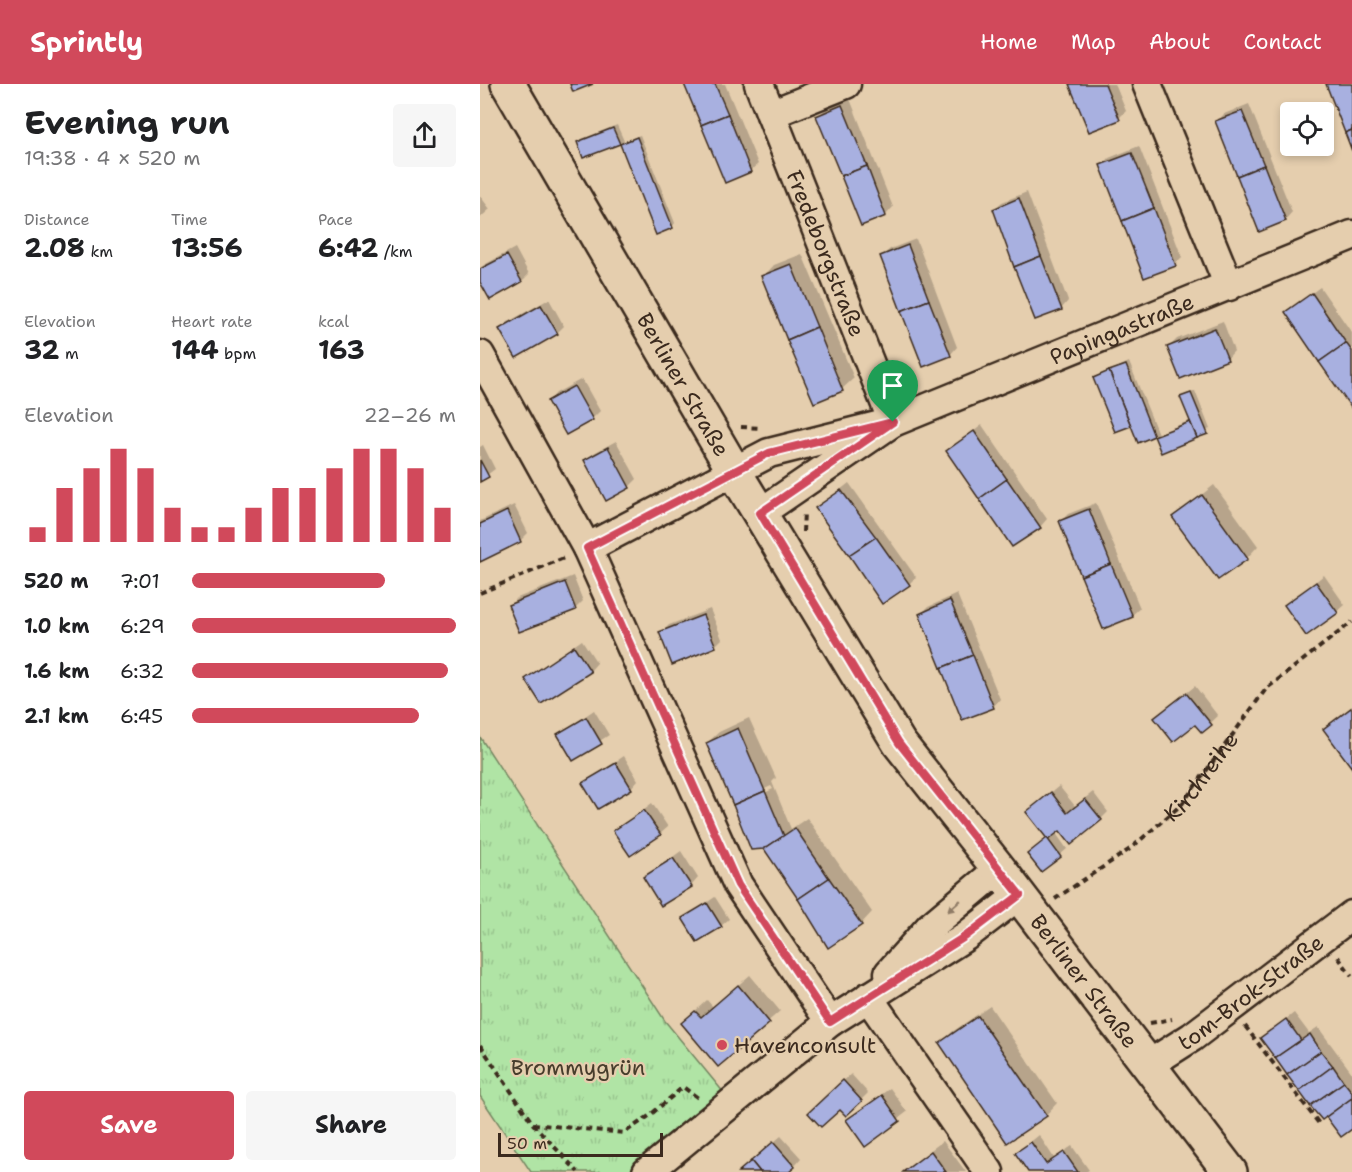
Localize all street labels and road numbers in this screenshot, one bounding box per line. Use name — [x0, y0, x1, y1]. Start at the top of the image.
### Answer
street label: Fredeborgstraße — [780, 166, 872, 341]
street label: Papingastraße — [1045, 287, 1198, 371]
street label: Berliner Straße — [630, 308, 737, 461]
street label: Kirchreihe — [1157, 726, 1245, 828]
street label: Berliner Straße — [1024, 908, 1145, 1054]
street label: tom-Brok-Straße — [1172, 927, 1329, 1057]

